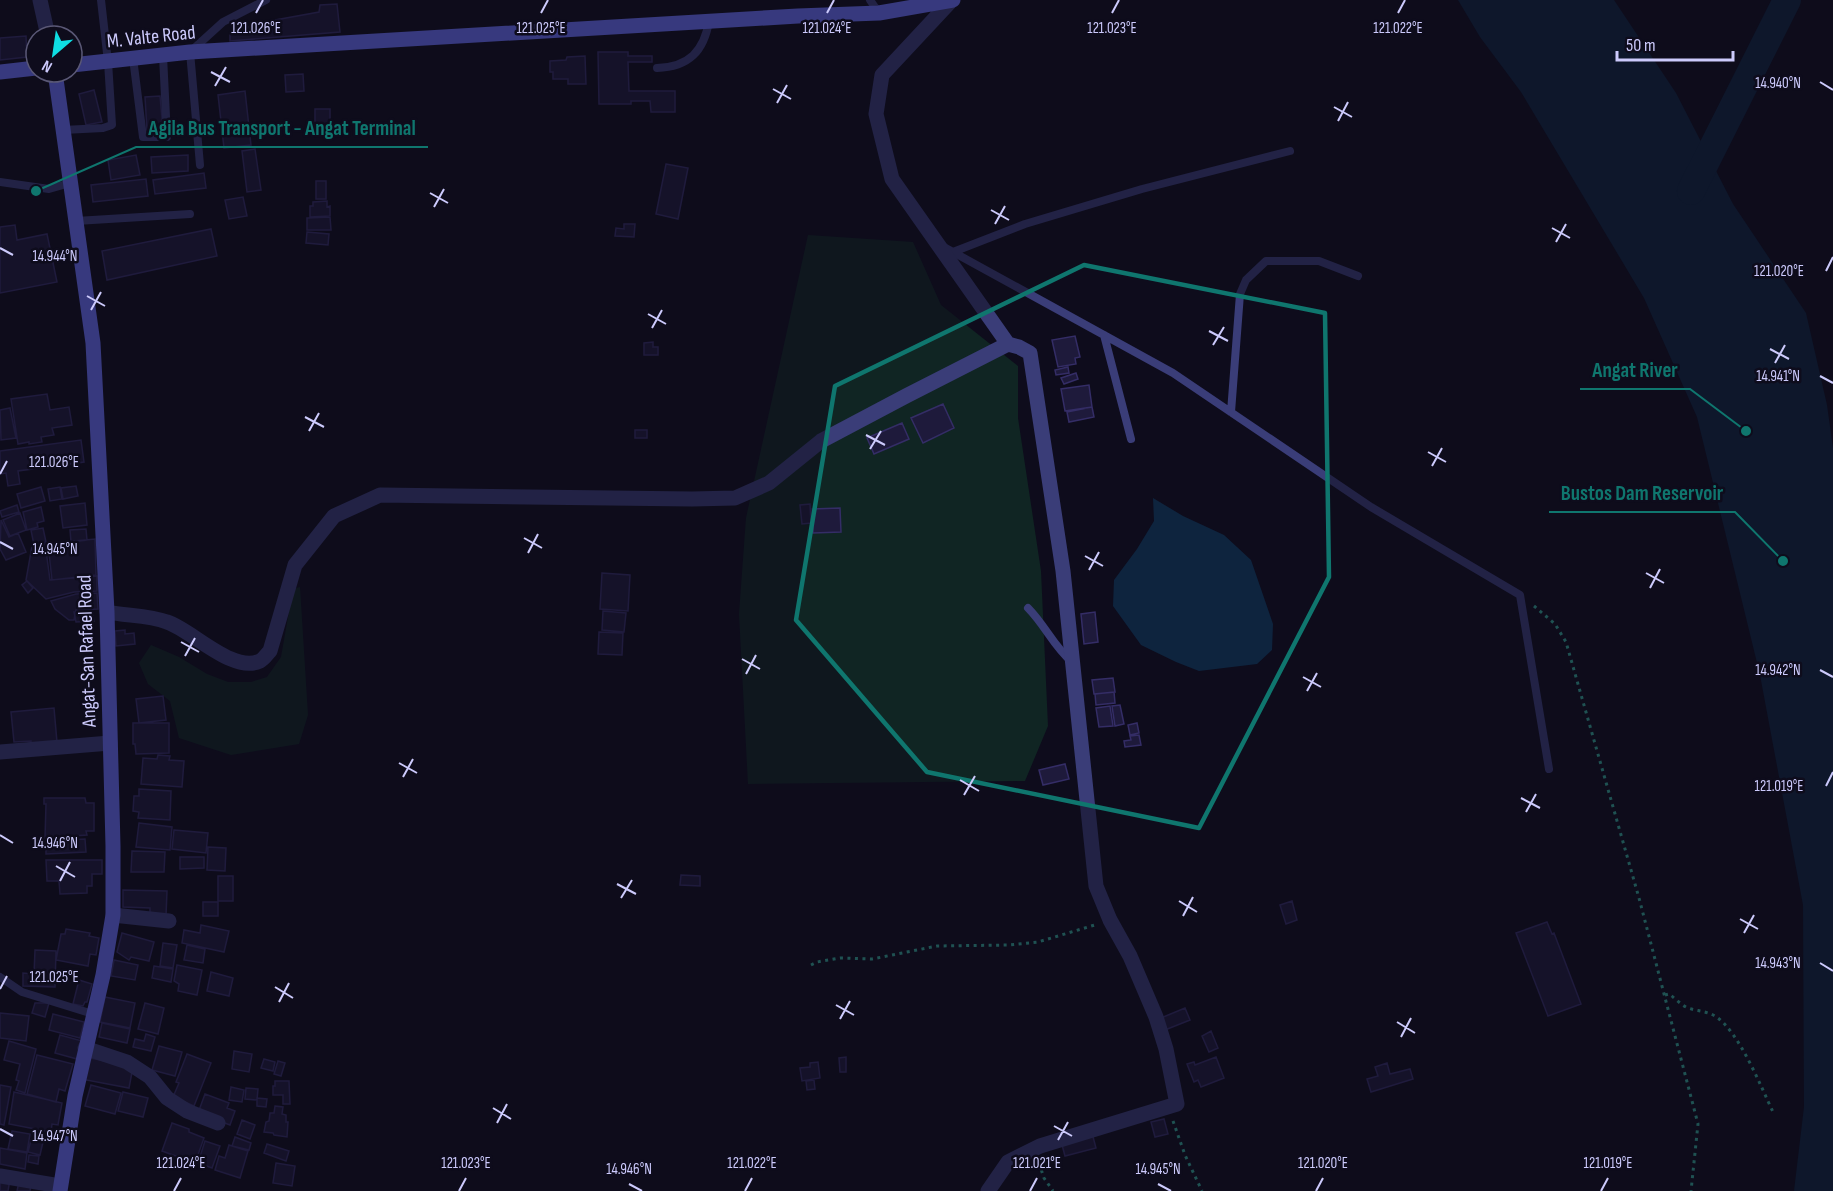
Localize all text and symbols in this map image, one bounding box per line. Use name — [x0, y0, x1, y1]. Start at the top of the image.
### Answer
text: 121.026°E — [231, 19, 281, 38]
text: 121.025°E — [516, 19, 566, 38]
text: 121.024°E — [803, 19, 851, 38]
text: 121.023°E — [1087, 19, 1137, 38]
text: 121.022°E — [1373, 19, 1423, 38]
street label: M. Valte Road — [106, 20, 197, 54]
north arrow — [24, 24, 84, 84]
scale bar — [1617, 24, 1732, 62]
text: 50 m — [1626, 35, 1656, 56]
text: N — [39, 55, 56, 76]
text: 14.940°N — [1755, 74, 1801, 93]
callout: Agila Bus Transport - Angat Terminal — [136, 108, 428, 147]
text: Agila Bus Transport - Angat Terminal — [147, 116, 416, 141]
text: 14.944°N — [33, 247, 77, 266]
text: 121.020°E — [1754, 262, 1804, 281]
callout: Angat River — [1580, 350, 1690, 389]
text: Angat River — [1591, 358, 1678, 383]
text: 14.941°N — [1756, 367, 1800, 386]
text: 121.026°E — [29, 453, 79, 472]
callout: Bustos Dam Reservoir — [1549, 473, 1735, 512]
text: Bustos Dam Reservoir — [1561, 481, 1724, 506]
text: 14.945°N — [32, 540, 78, 559]
street label: Angat-San Rafael Road — [72, 574, 102, 729]
text: 14.942°N — [1755, 661, 1801, 680]
text: 121.019°E — [1755, 777, 1803, 796]
text: 14.946°N — [32, 834, 78, 853]
text: 14.943°N — [1755, 954, 1801, 973]
text: 121.025°E — [29, 968, 79, 987]
text: 14.947°N — [32, 1127, 78, 1146]
text: 121.024°E — [157, 1154, 205, 1173]
text: 121.023°E — [441, 1154, 491, 1173]
text: 121.022°E — [727, 1154, 777, 1173]
text: 121.021°E — [1013, 1154, 1061, 1173]
text: 121.020°E — [1298, 1154, 1348, 1173]
text: 121.019°E — [1584, 1154, 1632, 1173]
text: 14.946°N — [606, 1160, 652, 1179]
text: 14.945°N — [1135, 1160, 1181, 1179]

